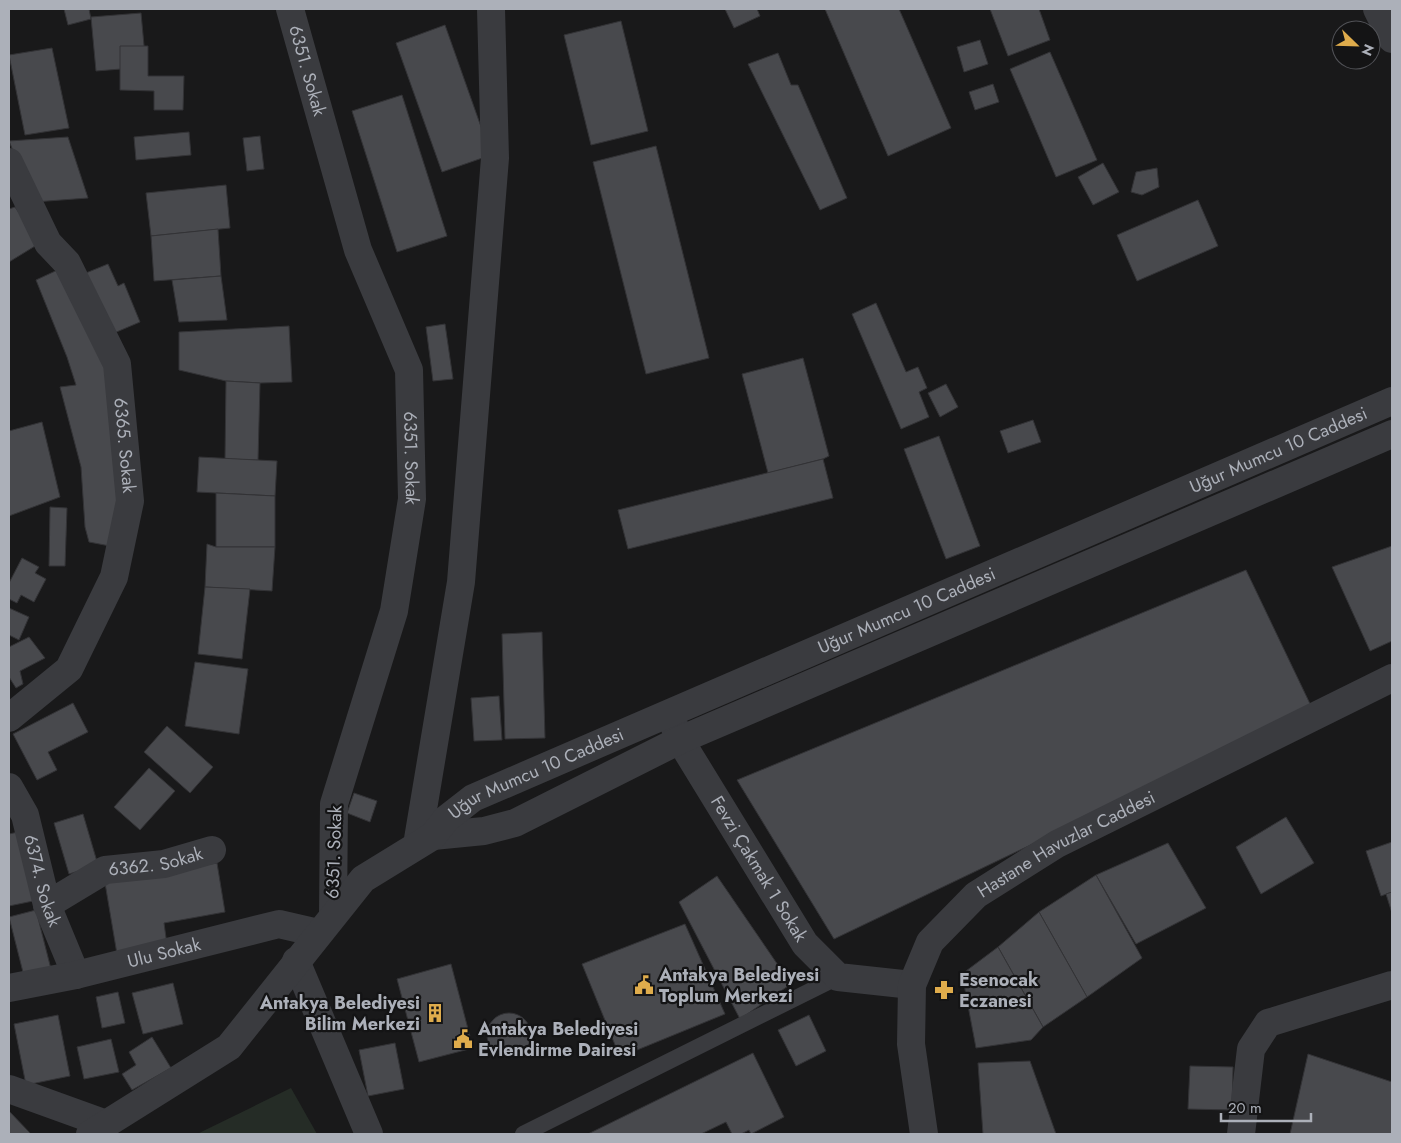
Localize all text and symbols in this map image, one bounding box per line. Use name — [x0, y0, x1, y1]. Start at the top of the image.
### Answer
north arrow — [1331, 20, 1381, 70]
street label: 6351. Sokak — [282, 22, 333, 119]
text: N — [1357, 41, 1379, 59]
street label: 6365. Sokak — [107, 397, 142, 494]
street label: Uğur Mumcu 10 Caddesi — [1185, 400, 1371, 500]
street label: 6351. Sokak — [397, 411, 425, 507]
street label: Uğur Mumcu 10 Caddesi — [814, 561, 1000, 661]
street label: Uğur Mumcu 10 Caddesi — [443, 721, 628, 826]
street label: Hastane Havuzlar Caddesi — [972, 784, 1160, 904]
street label: Fevzi Çakmak 1 Sokak — [704, 791, 814, 947]
street label: 6351. Sokak — [319, 805, 349, 899]
street label: 6374. Sokak — [17, 832, 68, 931]
street label: 6362. Sokak — [107, 840, 206, 883]
street label: Ulu Sokak — [125, 931, 203, 975]
place label: Antakya Belediyesi Toplum Merkezi — [658, 962, 819, 1009]
place label: Esenocak Eczanesi — [959, 967, 1039, 1014]
public building icon: Antakya Belediyesi Toplum Merkezi — [633, 974, 655, 996]
pharmacy icon: Esenocak Eczanesi — [933, 979, 955, 1001]
place label: Antakya Belediyesi Bilim Merkezi — [259, 990, 420, 1037]
building icon: Antakya Belediyesi Bilim Merkezi — [424, 1002, 446, 1024]
place label: Antakya Belediyesi Evlendirme Dairesi — [477, 1016, 638, 1063]
public building icon: Antakya Belediyesi Evlendirme Dairesi — [452, 1028, 474, 1050]
scale bar — [1221, 1090, 1311, 1122]
text: 20 m — [1228, 1097, 1262, 1119]

